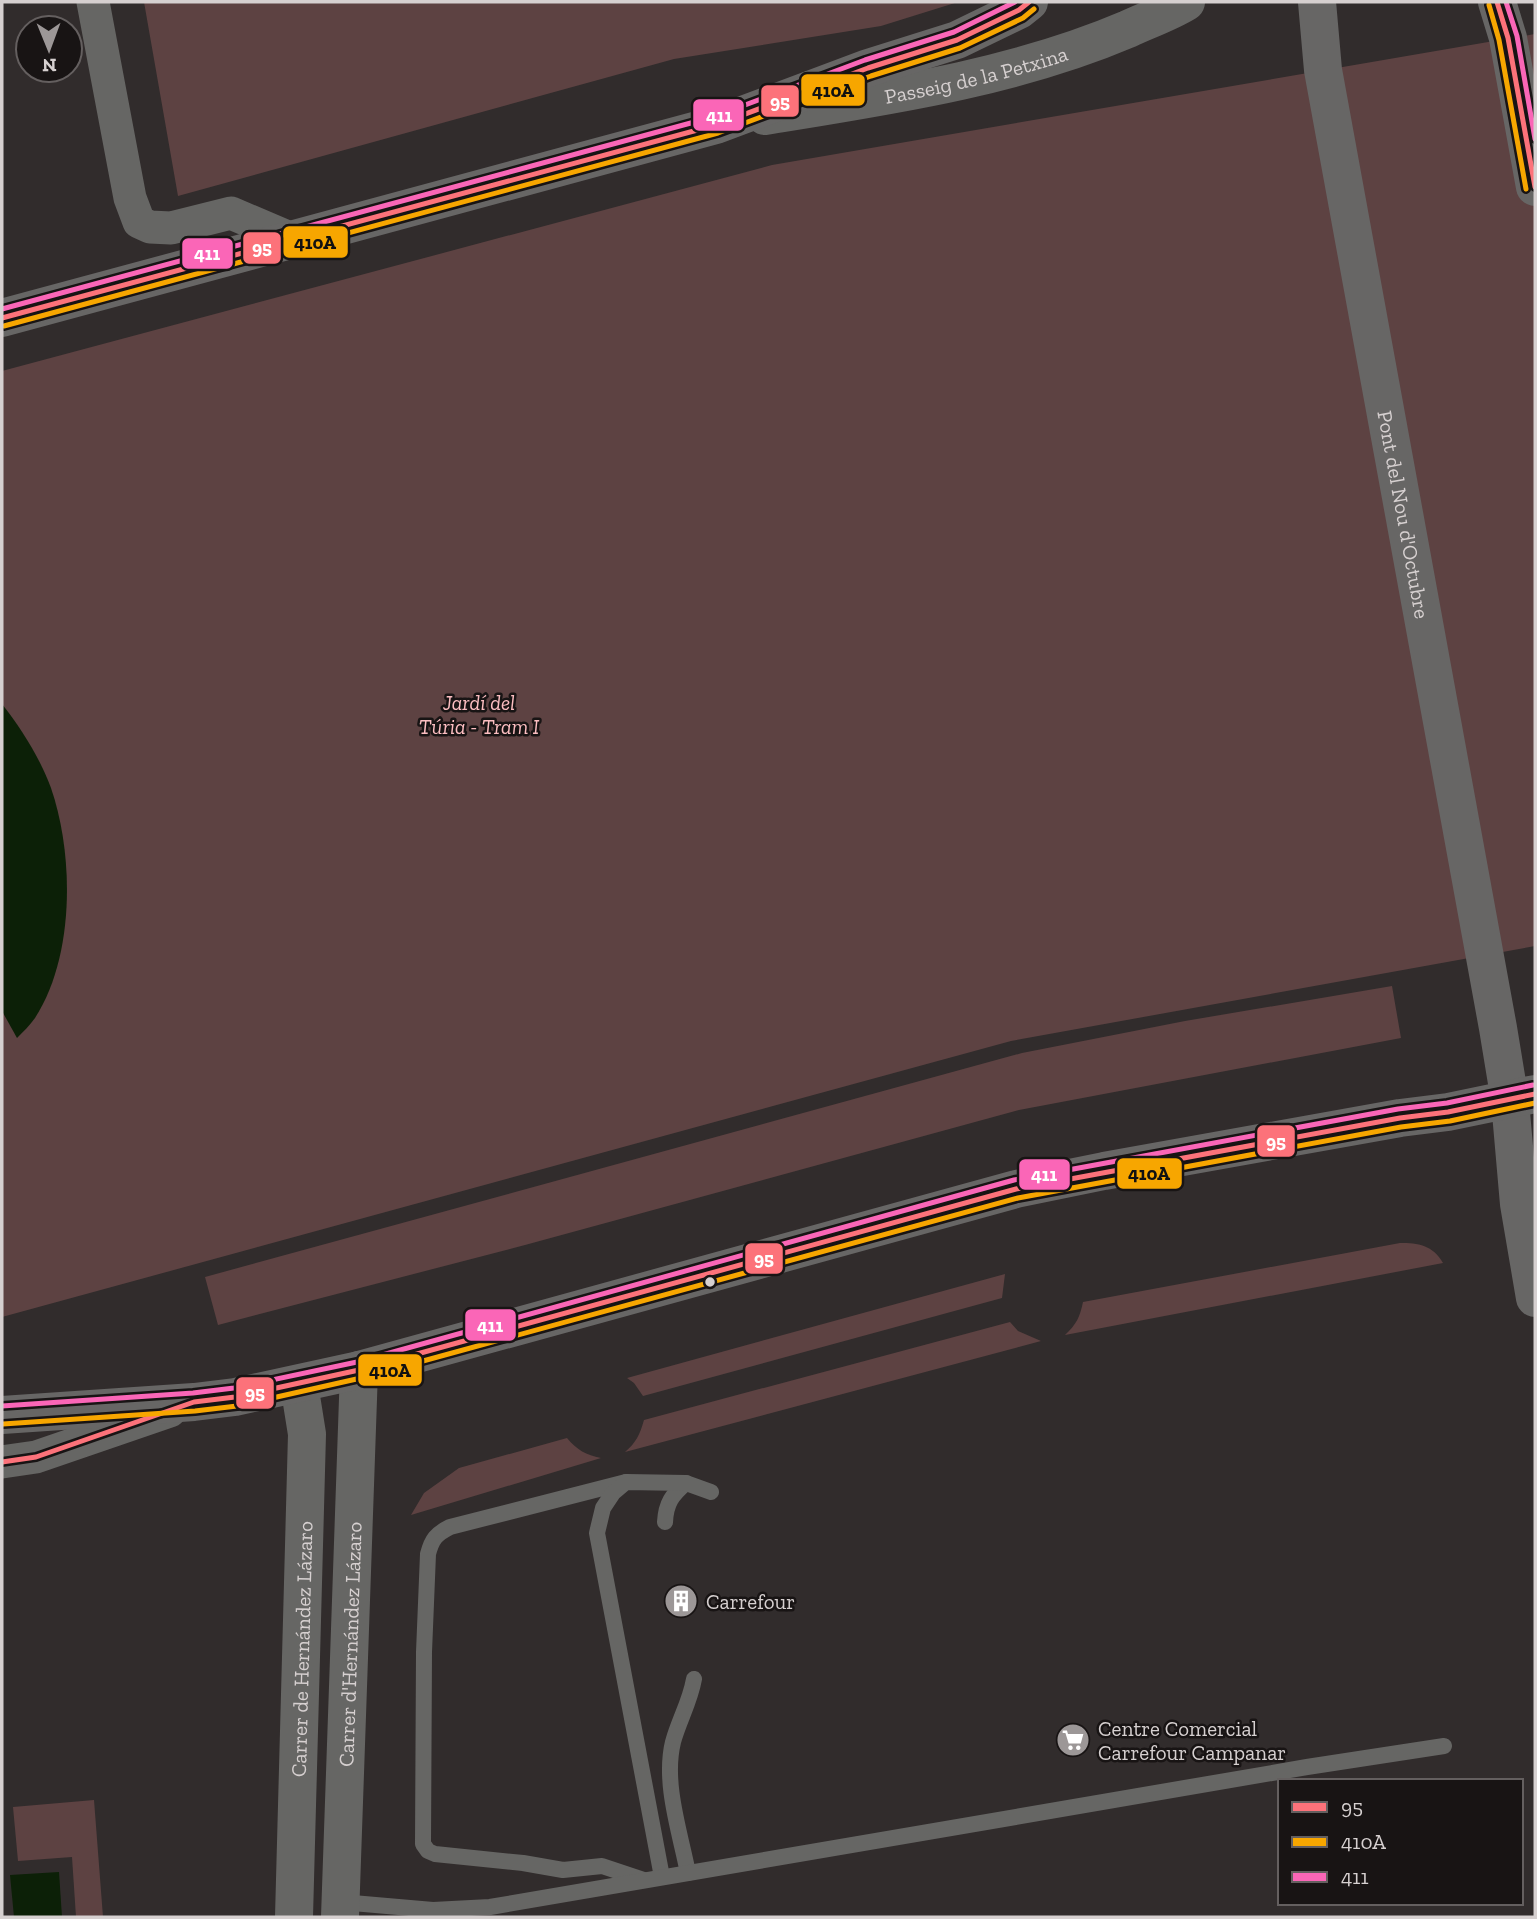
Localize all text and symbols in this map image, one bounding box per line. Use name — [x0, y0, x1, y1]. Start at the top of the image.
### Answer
north arrow — [14, 14, 84, 84]
street label: Passeig de la Petxina — [882, 40, 1071, 108]
text: N — [42, 54, 57, 77]
line badge: 410A — [800, 73, 866, 107]
text: 410A — [812, 79, 855, 102]
line badge: 95 — [760, 84, 800, 118]
text: 95 — [770, 90, 790, 113]
line badge: 411 — [692, 98, 745, 132]
text: 411 — [706, 104, 732, 127]
line badge: 410A — [282, 225, 349, 259]
line badge: 95 — [242, 231, 282, 265]
text: 410A — [294, 231, 337, 254]
text: 95 — [252, 236, 272, 259]
line badge: 411 — [181, 237, 234, 270]
text: 411 — [194, 242, 220, 265]
street label: Pont del Nou d'Octubre — [1373, 408, 1435, 621]
park label: Jardí del Túria - Tram I — [419, 690, 540, 739]
line badge: 95 — [1256, 1124, 1296, 1158]
text: 95 — [1266, 1130, 1286, 1153]
line badge: 410A — [1116, 1157, 1183, 1190]
line badge: 411 — [1018, 1158, 1071, 1191]
text: 410A — [1128, 1162, 1171, 1185]
text: 411 — [1031, 1163, 1057, 1186]
line badge: 95 — [744, 1242, 784, 1275]
text: 95 — [754, 1247, 774, 1270]
unlabelled marker — [703, 1275, 717, 1289]
line badge: 411 — [464, 1308, 517, 1342]
text: 411 — [477, 1314, 503, 1337]
line badge: 410A — [357, 1353, 423, 1387]
text: 410A — [369, 1359, 412, 1382]
line badge: 95 — [235, 1376, 275, 1410]
text: 95 — [245, 1381, 265, 1404]
street label: Carrer de Hernández Lázaro — [285, 1521, 317, 1777]
street label: Carrer d'Hernández Lázaro — [333, 1521, 366, 1767]
building icon: Carrefour — [662, 1582, 700, 1620]
place label: Carrefour — [706, 1589, 795, 1614]
place label: Centre Comercial Carrefour Campanar — [1098, 1716, 1286, 1765]
supermarket icon: Centre Comercial Carrefour Campanar — [1054, 1721, 1092, 1759]
legend — [1278, 1779, 1523, 1905]
text: 95 — [1341, 1794, 1363, 1819]
text: 410A — [1341, 1829, 1386, 1854]
text: 411 — [1341, 1864, 1369, 1889]

